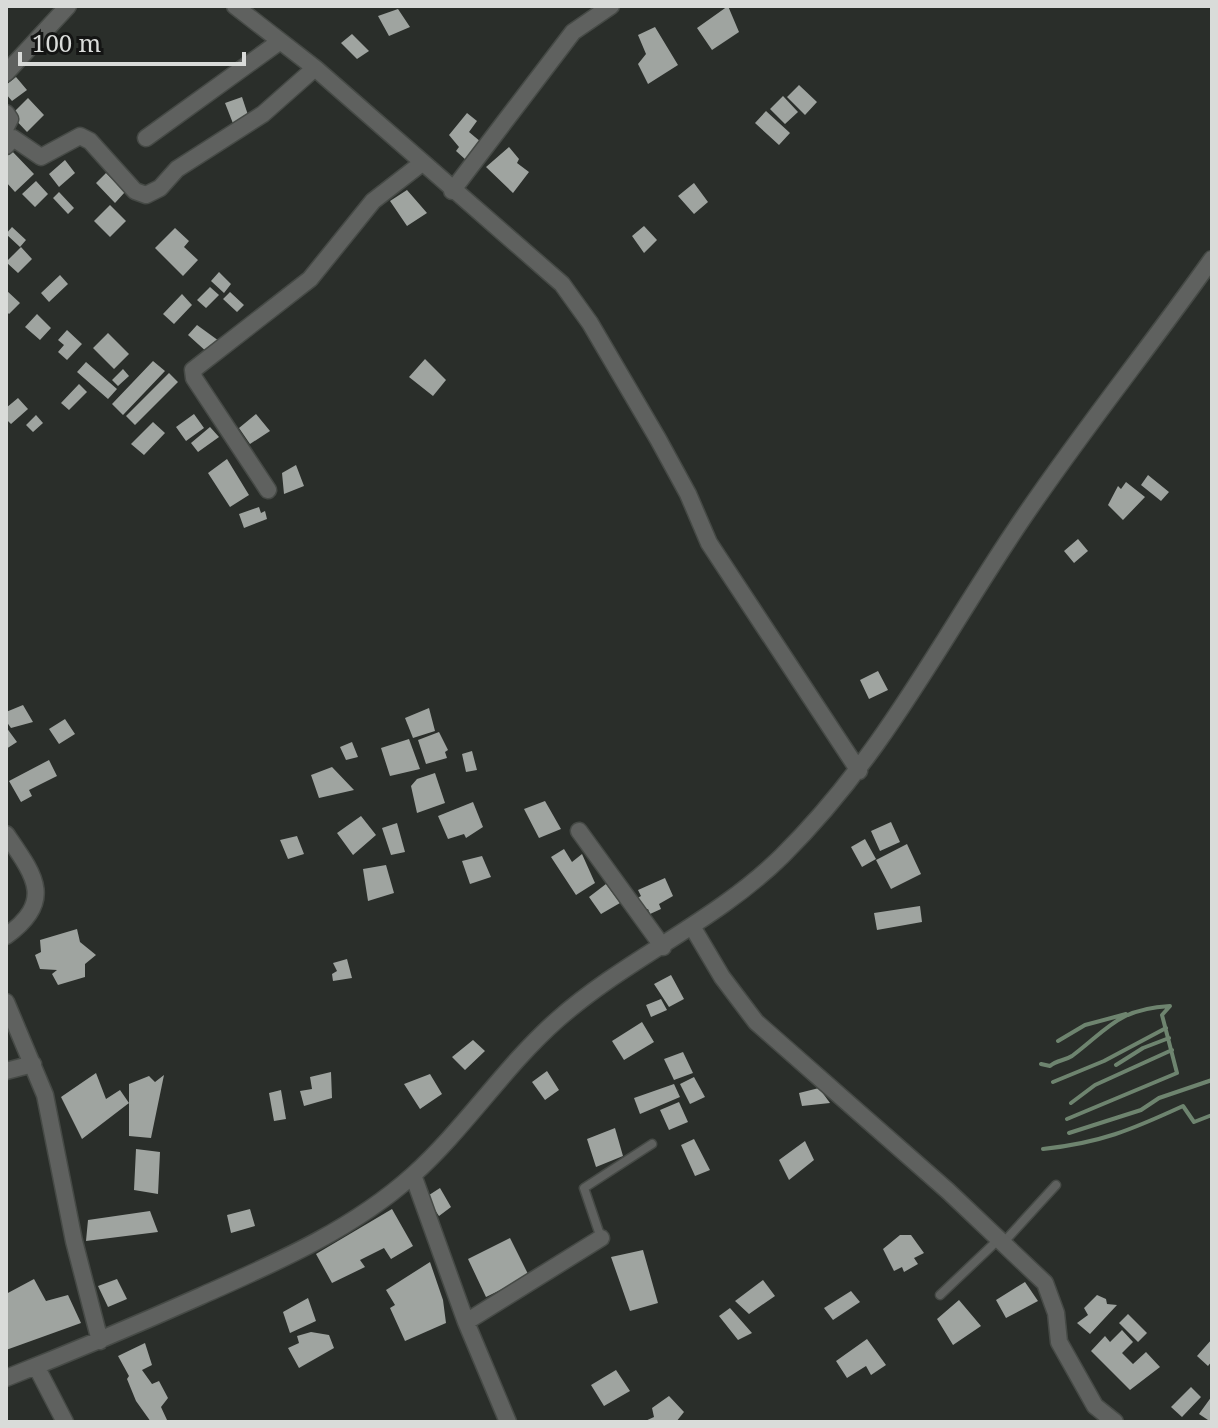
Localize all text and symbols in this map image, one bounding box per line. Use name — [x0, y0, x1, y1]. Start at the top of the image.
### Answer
scale bar — [20, 16, 244, 66]
text: 100 m — [32, 26, 101, 59]

